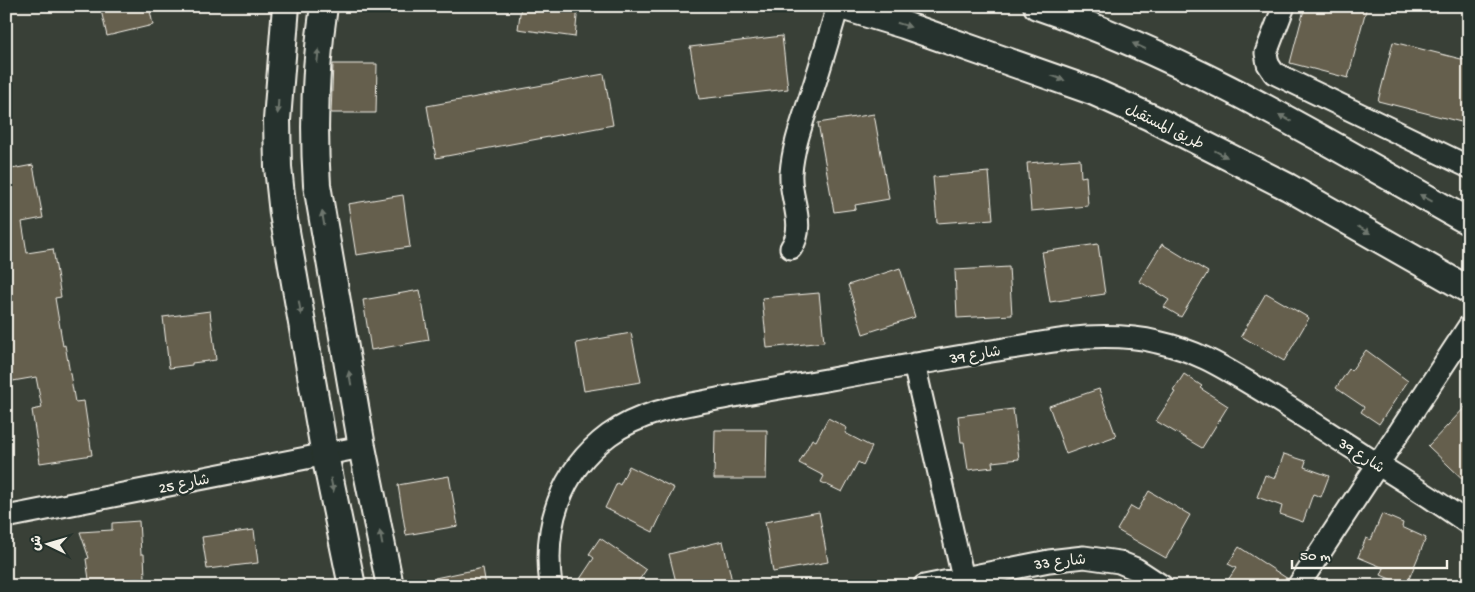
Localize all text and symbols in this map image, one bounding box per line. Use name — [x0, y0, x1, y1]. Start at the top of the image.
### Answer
one-way arrow — [897, 22, 912, 30]
one-way arrow — [1132, 42, 1146, 50]
one-way arrow — [314, 48, 322, 64]
one-way arrow — [1051, 74, 1066, 82]
one-way arrow — [273, 99, 281, 115]
street label: طريق المستقبل — [1122, 101, 1206, 155]
one-way arrow — [1277, 114, 1292, 122]
one-way arrow — [1214, 150, 1228, 158]
one-way arrow — [1419, 194, 1434, 202]
one-way arrow — [318, 210, 326, 226]
one-way arrow — [1358, 226, 1371, 235]
one-way arrow — [297, 301, 305, 317]
street label: شارع 39 — [948, 343, 1002, 369]
one-way arrow — [346, 370, 354, 386]
street label: شارع 39 — [1334, 435, 1387, 478]
street label: شارع 25 — [158, 471, 211, 499]
one-way arrow — [328, 478, 336, 494]
north arrow — [22, 520, 72, 570]
one-way arrow — [376, 530, 384, 546]
text: ش — [28, 535, 47, 551]
scale bar — [1292, 537, 1448, 569]
text: 50 m — [1300, 548, 1331, 566]
street label: شارع 33 — [1033, 551, 1087, 575]

